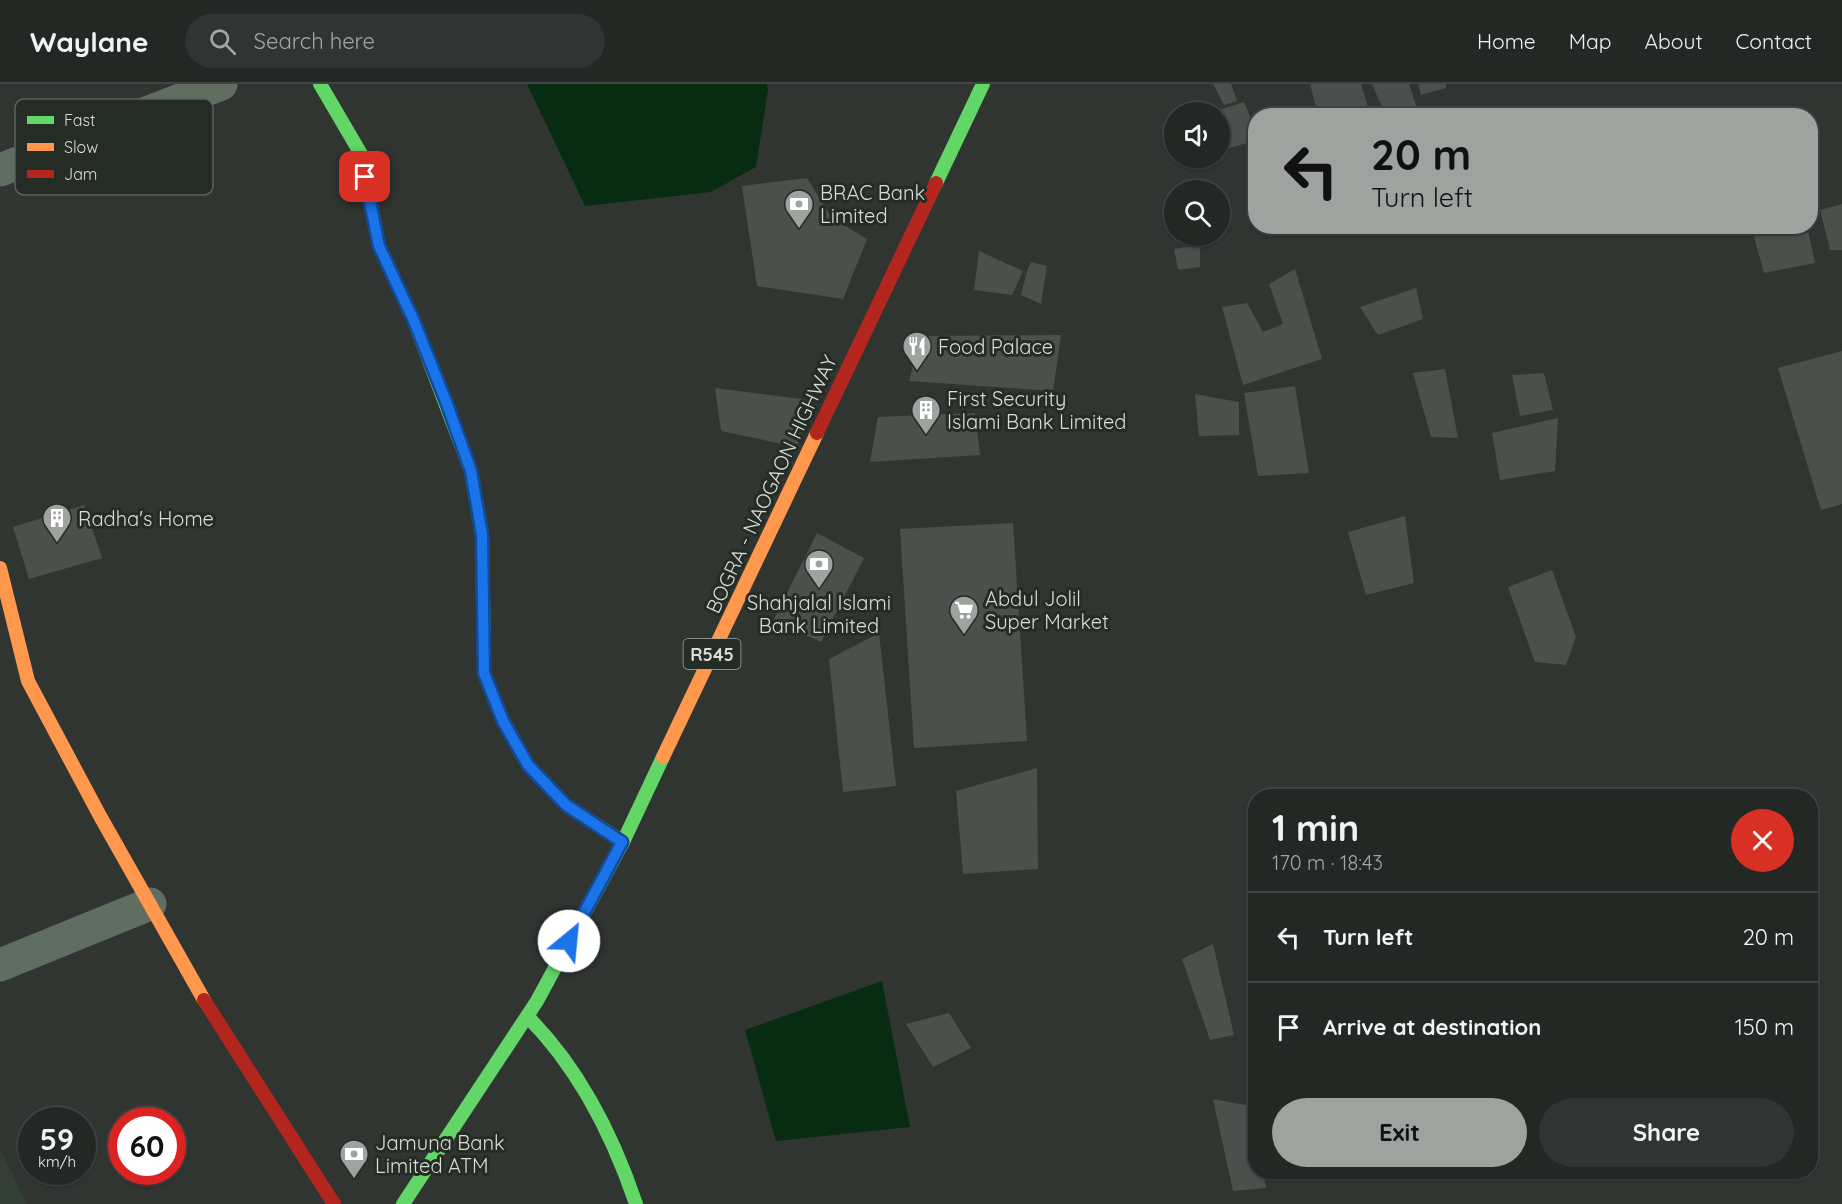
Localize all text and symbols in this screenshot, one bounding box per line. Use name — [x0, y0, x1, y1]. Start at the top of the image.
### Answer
search box — [185, 14, 605, 68]
text: Waylane — [30, 24, 149, 59]
icon: search — [206, 25, 239, 58]
text: Search here — [254, 27, 375, 55]
text: Home — [1477, 28, 1536, 54]
text: Map — [1569, 28, 1612, 54]
text: About — [1645, 28, 1703, 54]
text: Contact — [1736, 28, 1812, 54]
legend — [15, 99, 213, 195]
map controls — [1164, 102, 1230, 246]
button: sound — [1164, 102, 1230, 168]
text: Fast — [64, 110, 95, 130]
text: 20 m — [1371, 128, 1471, 181]
icon: left — [1272, 132, 1350, 210]
text: Slow — [64, 137, 98, 157]
pin — [339, 151, 390, 202]
icon: arrive — [348, 160, 381, 193]
text: Jam — [64, 164, 97, 184]
place label: BRAC Bank Limited — [820, 180, 925, 228]
button: search — [1164, 180, 1230, 246]
text: Turn left — [1371, 180, 1473, 214]
bank icon: BRAC Bank Limited — [783, 188, 815, 230]
restaurant icon: Food Palace — [901, 330, 933, 372]
place label: Food Palace — [938, 334, 1053, 359]
street label: BOGRA - NAOGAON HIGHWAY — [700, 351, 842, 617]
place label: First Security Islami Bank Limited — [947, 386, 1126, 434]
building icon: First Security Islami Bank Limited — [910, 394, 942, 436]
building icon: Radha's Home — [41, 502, 73, 544]
place label: Radha's Home — [78, 506, 214, 531]
bank icon: Shahjalal Islami Bank Limited — [803, 548, 835, 590]
place label: Abdul Jolil Super Market — [985, 586, 1109, 634]
place label: Shahjalal Islami Bank Limited — [747, 590, 891, 638]
supermarket icon: Abdul Jolil Super Market — [948, 594, 980, 636]
road number: R545 — [684, 639, 740, 669]
text: 1 min — [1272, 805, 1359, 850]
button: close — [1731, 809, 1794, 872]
text: 170 m · 18:43 — [1272, 850, 1383, 875]
position arrow — [537, 909, 601, 973]
icon: left — [1272, 921, 1305, 954]
text: Turn left — [1323, 923, 1413, 951]
text: 20 m — [1743, 923, 1794, 951]
icon: arrive — [1272, 1011, 1305, 1044]
text: Arrive at destination — [1323, 1013, 1541, 1041]
text: 150 m — [1735, 1013, 1794, 1041]
button: Exit — [1272, 1098, 1527, 1167]
button: Share — [1539, 1098, 1794, 1167]
speed limit sign: 60 — [108, 1107, 186, 1185]
text: 59 — [40, 1120, 74, 1158]
place label: Jamuna Bank Limited ATM — [375, 1130, 505, 1178]
bank icon: Jamuna Bank Limited ATM — [338, 1138, 370, 1180]
text: km/h — [38, 1152, 76, 1171]

